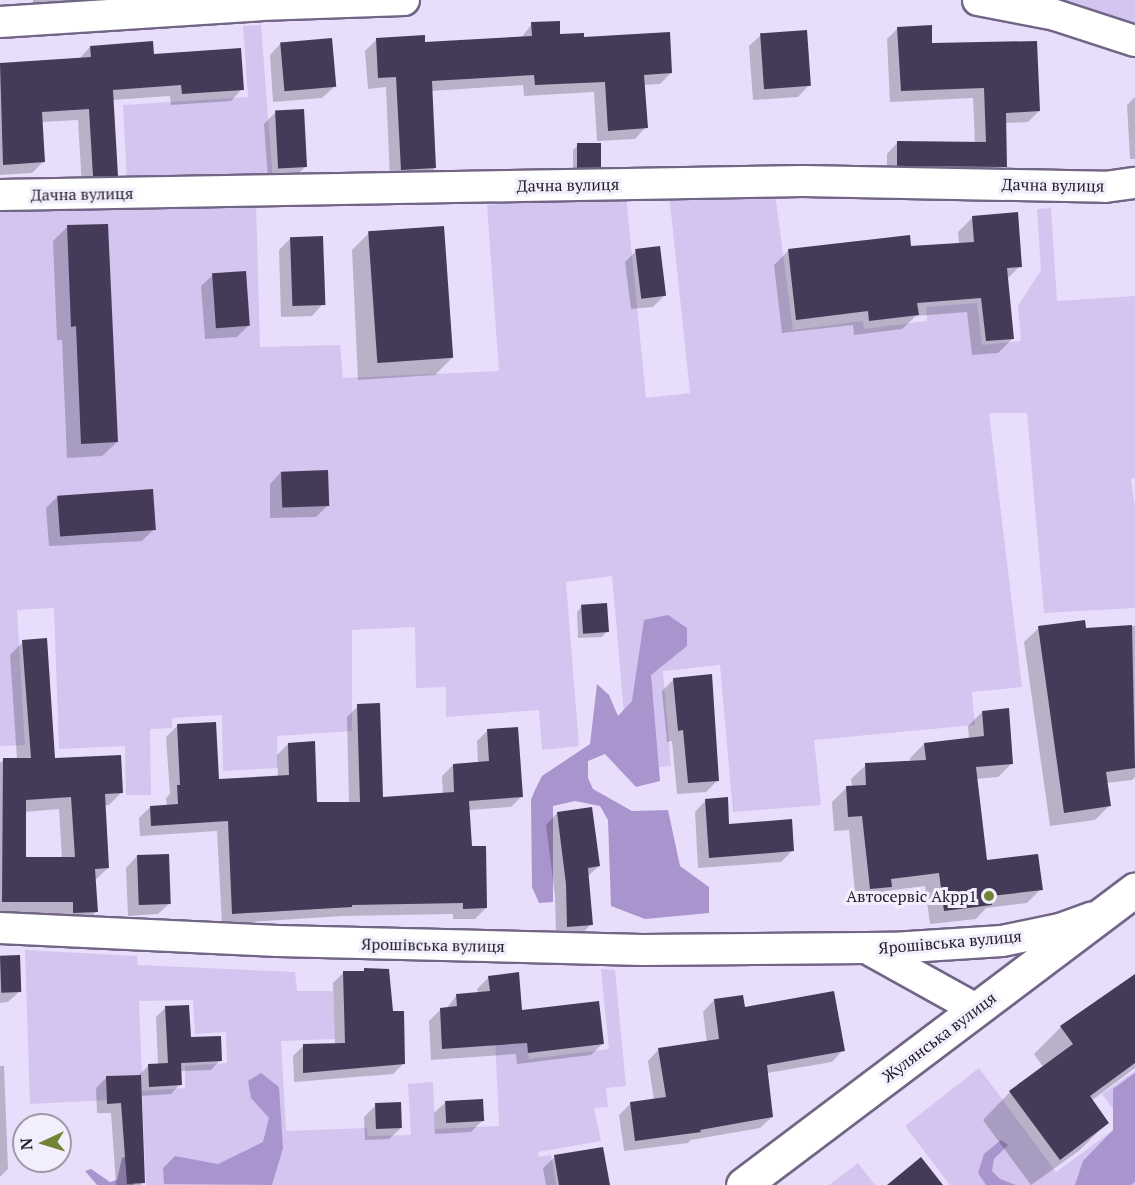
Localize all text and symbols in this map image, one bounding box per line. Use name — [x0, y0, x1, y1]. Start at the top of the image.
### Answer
street label: Дачна вулиця — [517, 175, 619, 195]
street label: Дачна вулиця — [1002, 175, 1104, 195]
street label: Дачна вулиця — [31, 184, 133, 204]
place label: Автосервіс Akpp1 — [846, 886, 977, 906]
marker: Автосервіс Akpp1 — [982, 889, 996, 903]
street label: Ярошівська вулиця — [878, 926, 1022, 958]
street label: Ярошівська вулиця — [361, 934, 505, 956]
street label: Жулянська вулиця — [878, 988, 1000, 1086]
north arrow — [12, 1113, 72, 1173]
text: N — [15, 1137, 37, 1151]

